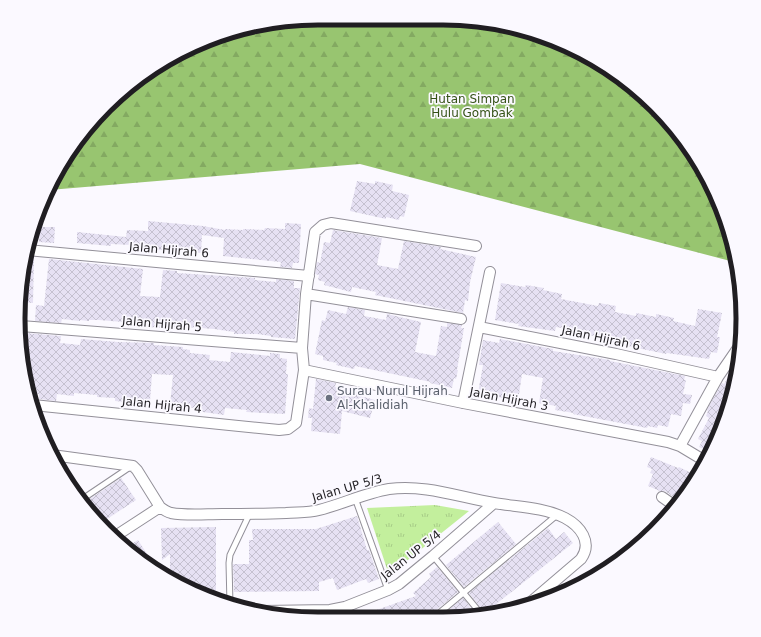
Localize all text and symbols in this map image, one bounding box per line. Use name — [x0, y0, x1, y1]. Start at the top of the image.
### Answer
park label: Hutan Simpan Hulu Gombak — [429, 92, 515, 120]
street label: Jalan Hijrah 6 — [128, 239, 209, 260]
street label: Jalan Hijrah 5 — [121, 313, 202, 334]
street label: Jalan Hijrah 6 — [559, 323, 642, 353]
place label: Surau Nurul Hijrah Al-Khalidiah — [337, 384, 448, 412]
street label: Jalan Hijrah 3 — [467, 384, 550, 414]
marker: Surau Nurul Hijrah Al-Khalidiah — [324, 393, 334, 403]
street label: Jalan Hijrah 4 — [120, 394, 203, 416]
street label: Jalan UP 5/3 — [309, 471, 384, 505]
street label: Jalan UP 5/4 — [377, 527, 444, 583]

